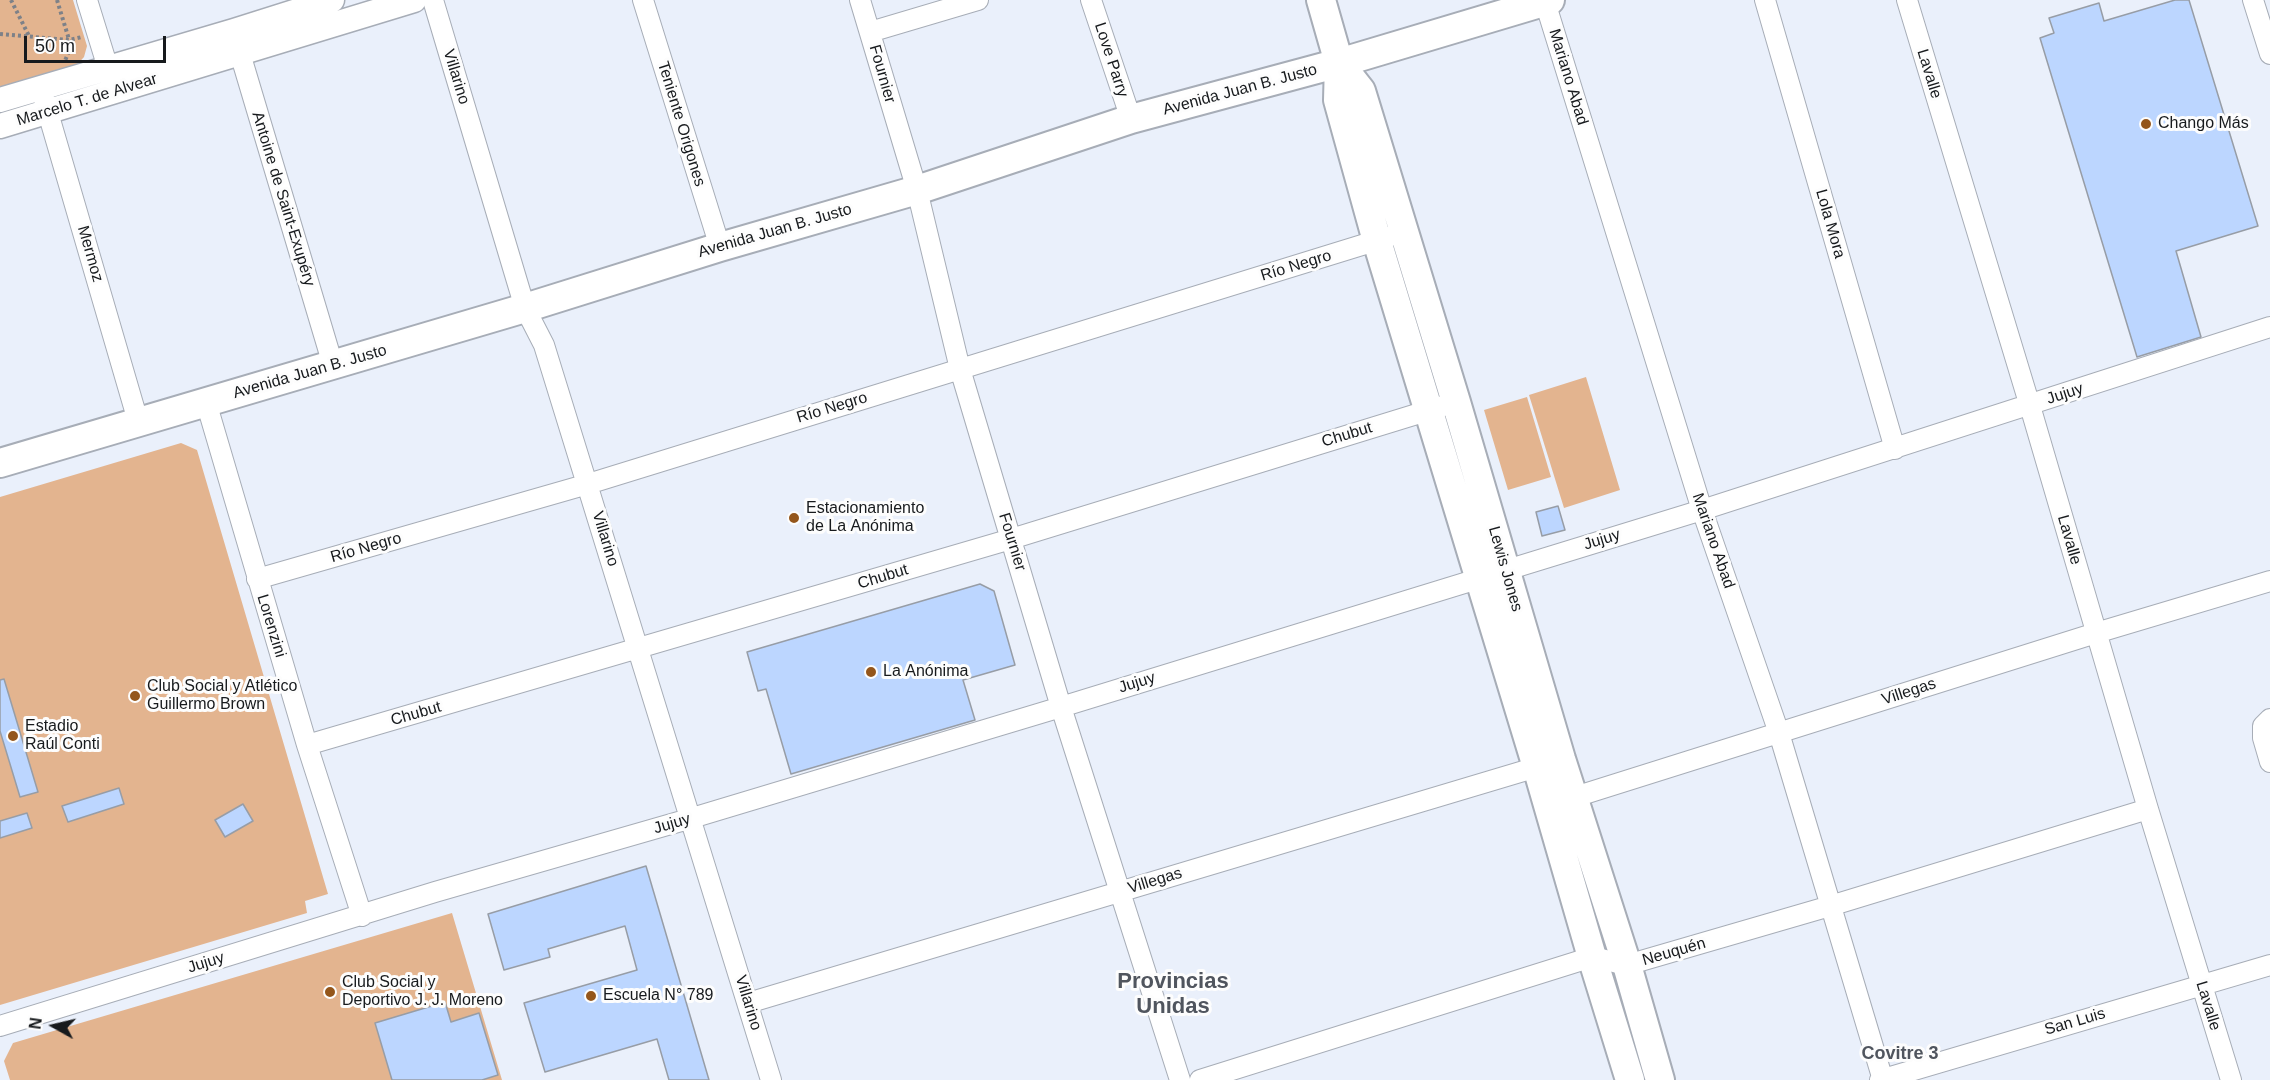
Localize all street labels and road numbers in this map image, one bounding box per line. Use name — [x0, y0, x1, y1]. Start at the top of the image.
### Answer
street label: Love Parry — [1090, 20, 1132, 100]
street label: Mariano Abad — [1544, 27, 1592, 127]
street label: Fournier — [865, 43, 899, 105]
street label: Villarino — [439, 47, 473, 107]
street label: Lavalle — [1912, 47, 1946, 101]
street label: Teniente Origones — [653, 59, 709, 189]
street label: Avenida Juan B. Justo — [1161, 60, 1319, 120]
street label: Marcelo T. de Alvear — [14, 70, 160, 130]
street label: Antoine de Saint-Exupéry — [247, 109, 319, 289]
street label: Lola Mora — [1811, 187, 1849, 261]
street label: Avenida Juan B. Justo — [696, 200, 854, 262]
street label: Mermoz — [73, 224, 107, 284]
street label: Río Negro — [1258, 246, 1334, 286]
street label: Avenida Juan B. Justo — [231, 341, 389, 403]
street label: Jujuy — [2044, 379, 2086, 409]
street label: Río Negro — [794, 388, 870, 428]
street label: Chubut — [1320, 418, 1374, 452]
street label: Mariano Abad — [1688, 491, 1738, 591]
street label: Villarino — [588, 509, 622, 569]
street label: Fournier — [994, 511, 1030, 573]
street label: Lavalle — [2053, 513, 2085, 567]
street label: Lewis Jones — [1484, 524, 1526, 614]
street label: Jujuy — [1581, 525, 1623, 555]
street label: Río Negro — [328, 529, 404, 567]
street label: Chubut — [856, 560, 910, 594]
street label: Lorenzini — [252, 592, 290, 660]
street label: Jujuy — [1116, 668, 1158, 698]
street label: Villegas — [1880, 674, 1938, 710]
street label: Chubut — [389, 698, 443, 730]
street label: Jujuy — [651, 810, 693, 838]
street label: Villegas — [1126, 864, 1184, 898]
street label: Neuquén — [1640, 934, 1708, 970]
street label: Jujuy — [185, 948, 227, 978]
street label: Villarino — [731, 973, 765, 1033]
street label: Lavalle — [2191, 979, 2225, 1033]
street label: San Luis — [2042, 1004, 2108, 1040]

